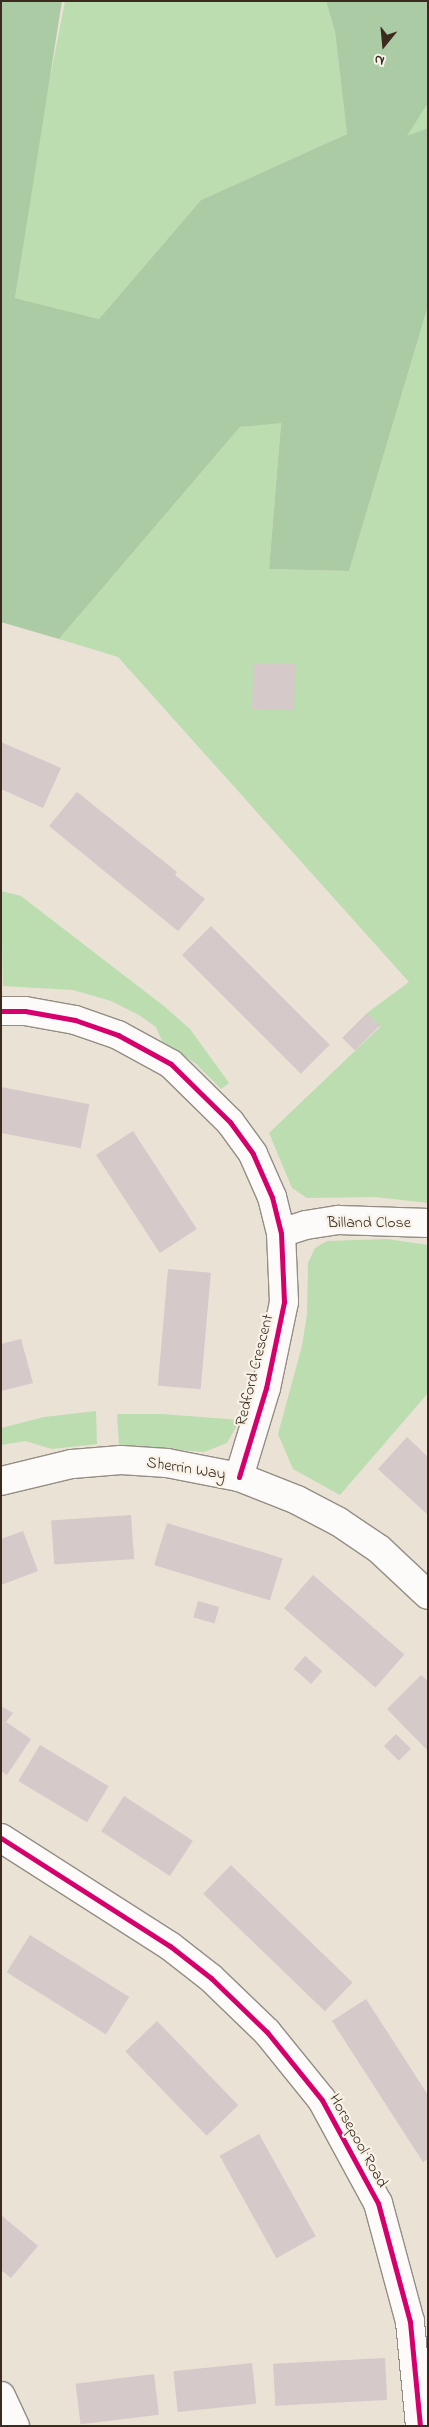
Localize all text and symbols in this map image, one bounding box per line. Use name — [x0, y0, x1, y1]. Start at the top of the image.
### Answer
north arrow — [359, 20, 409, 70]
text: N — [372, 48, 387, 71]
street label: Billand Close — [327, 1213, 411, 1233]
street label: Redford Crescent — [232, 1312, 278, 1428]
street label: Sherrin Way — [145, 1453, 227, 1485]
street label: Horsepool Road — [324, 2091, 392, 2191]

